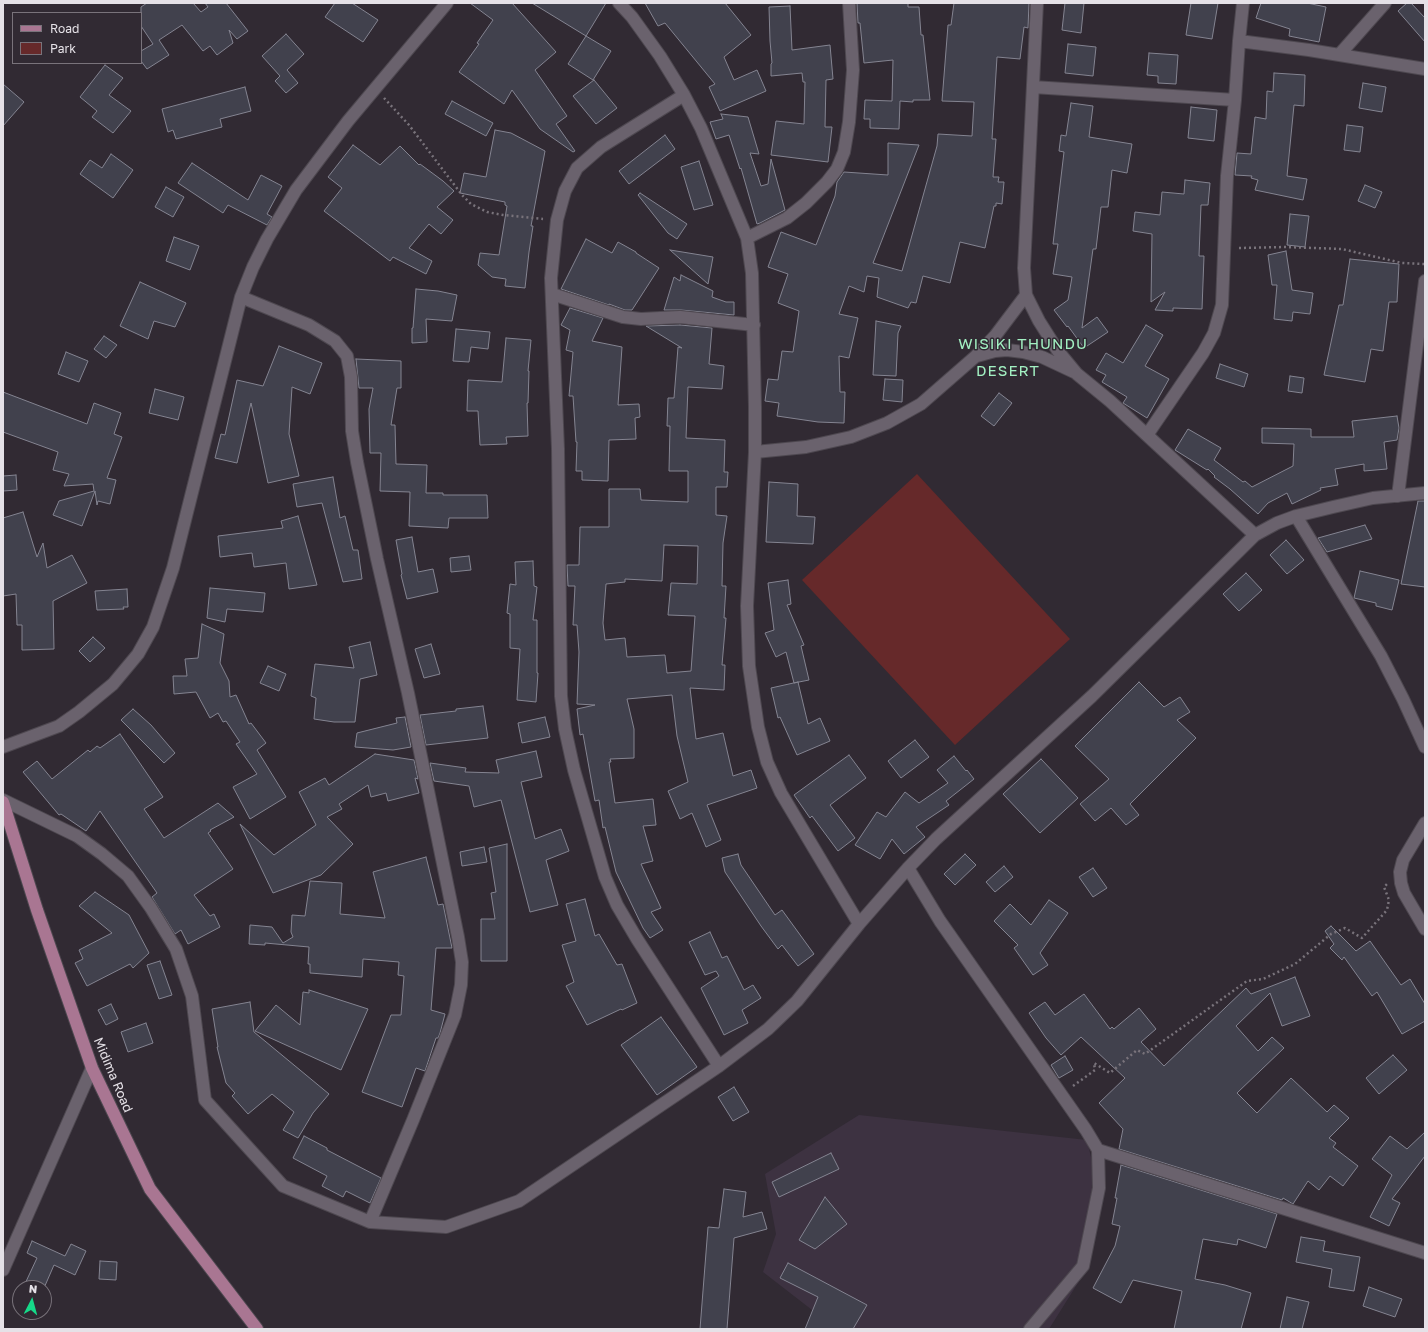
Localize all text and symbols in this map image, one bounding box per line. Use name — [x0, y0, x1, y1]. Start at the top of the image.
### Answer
legend — [12, 12, 142, 64]
text: Road — [50, 21, 79, 36]
text: Park — [50, 41, 76, 56]
district label: WISIKI THUNDU — [958, 335, 1088, 353]
district label: DESERT — [976, 362, 1040, 380]
street label: Midima Road — [90, 1035, 136, 1115]
north arrow — [12, 1280, 52, 1320]
text: N — [28, 1282, 38, 1295]

